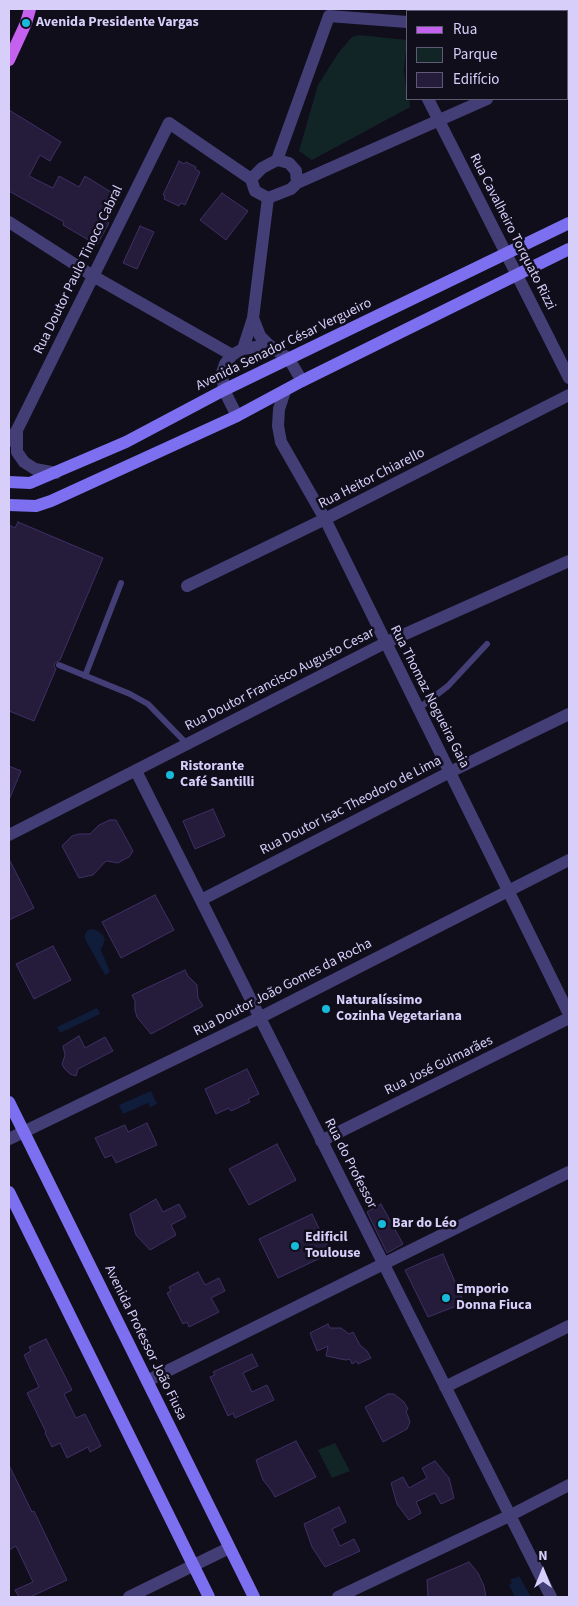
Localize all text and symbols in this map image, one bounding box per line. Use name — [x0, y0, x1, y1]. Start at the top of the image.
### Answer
legend — [406, 10, 568, 100]
place label: Avenida Presidente Vargas — [36, 15, 199, 31]
marker: Avenida Presidente Vargas — [20, 17, 32, 29]
text: Rua — [453, 19, 477, 40]
text: Parque — [453, 44, 497, 65]
text: Edifício — [453, 69, 500, 90]
street label: Rua Cavalheiro Torquato Rizzi — [465, 151, 559, 313]
street label: Rua Doutor Paulo Tinoco Cabral — [31, 183, 127, 357]
street label: Avenida Senador César Vergueiro — [193, 295, 375, 395]
street label: Rua Heitor Chiarello — [316, 445, 428, 513]
street label: Rua Thomaz Nogueira Gaia — [386, 623, 472, 771]
street label: Rua Doutor Francisco Augusto Cesar — [183, 625, 377, 735]
street label: Rua Doutor Isac Theodoro de Lima — [257, 753, 445, 859]
place label: Ristorante Café Santilli — [180, 759, 254, 792]
marker: Ristorante Café Santilli — [164, 769, 176, 781]
street label: Rua Doutor João Gomes da Rocha — [191, 936, 375, 1040]
place label: Naturalíssimo Cozinha Vegetariana — [336, 993, 462, 1026]
marker: Naturalíssimo Cozinha Vegetariana — [320, 1003, 332, 1015]
street label: Rua José Guimarães — [382, 1033, 496, 1099]
street label: Rua do Professor — [320, 1116, 380, 1212]
place label: Bar do Léo — [392, 1216, 457, 1232]
marker: Bar do Léo — [376, 1218, 388, 1230]
place label: Edificil Toulouse — [305, 1230, 361, 1262]
marker: Edificil Toulouse — [289, 1240, 301, 1252]
street label: Avenida Professor João Fiusa — [100, 1263, 190, 1423]
place label: Emporio Donna Fiuca — [456, 1282, 532, 1314]
marker: Emporio Donna Fiuca — [440, 1292, 452, 1304]
north arrow — [518, 1546, 568, 1596]
text: N — [538, 1546, 548, 1566]

